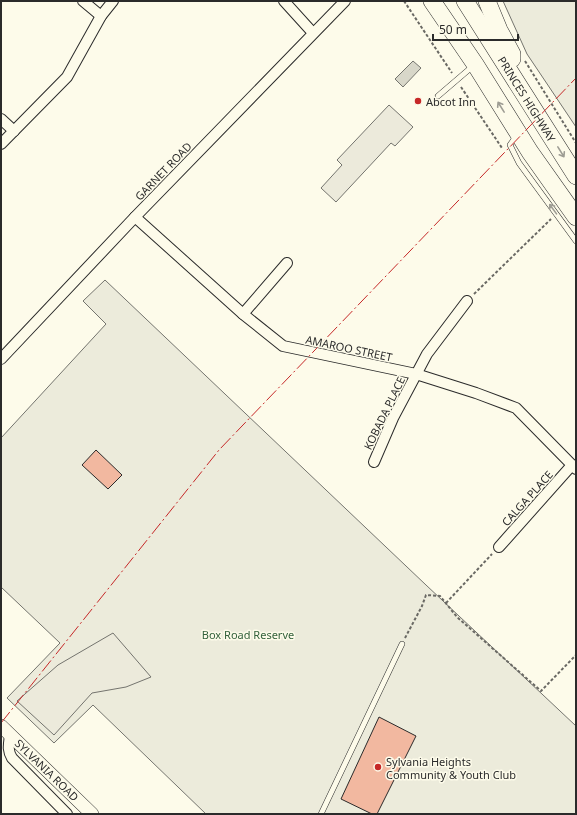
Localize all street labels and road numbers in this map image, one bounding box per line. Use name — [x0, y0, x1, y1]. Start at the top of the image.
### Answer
street label: PRINCES HIGHWAY — [495, 53, 560, 145]
street label: GARNET ROAD — [131, 139, 195, 203]
street label: AMAROO STREET — [304, 331, 394, 365]
street label: KOBADA PLACE — [360, 374, 408, 452]
street label: CALGA PLACE — [498, 467, 556, 529]
street label: SYLVANIA ROAD — [12, 736, 82, 804]

